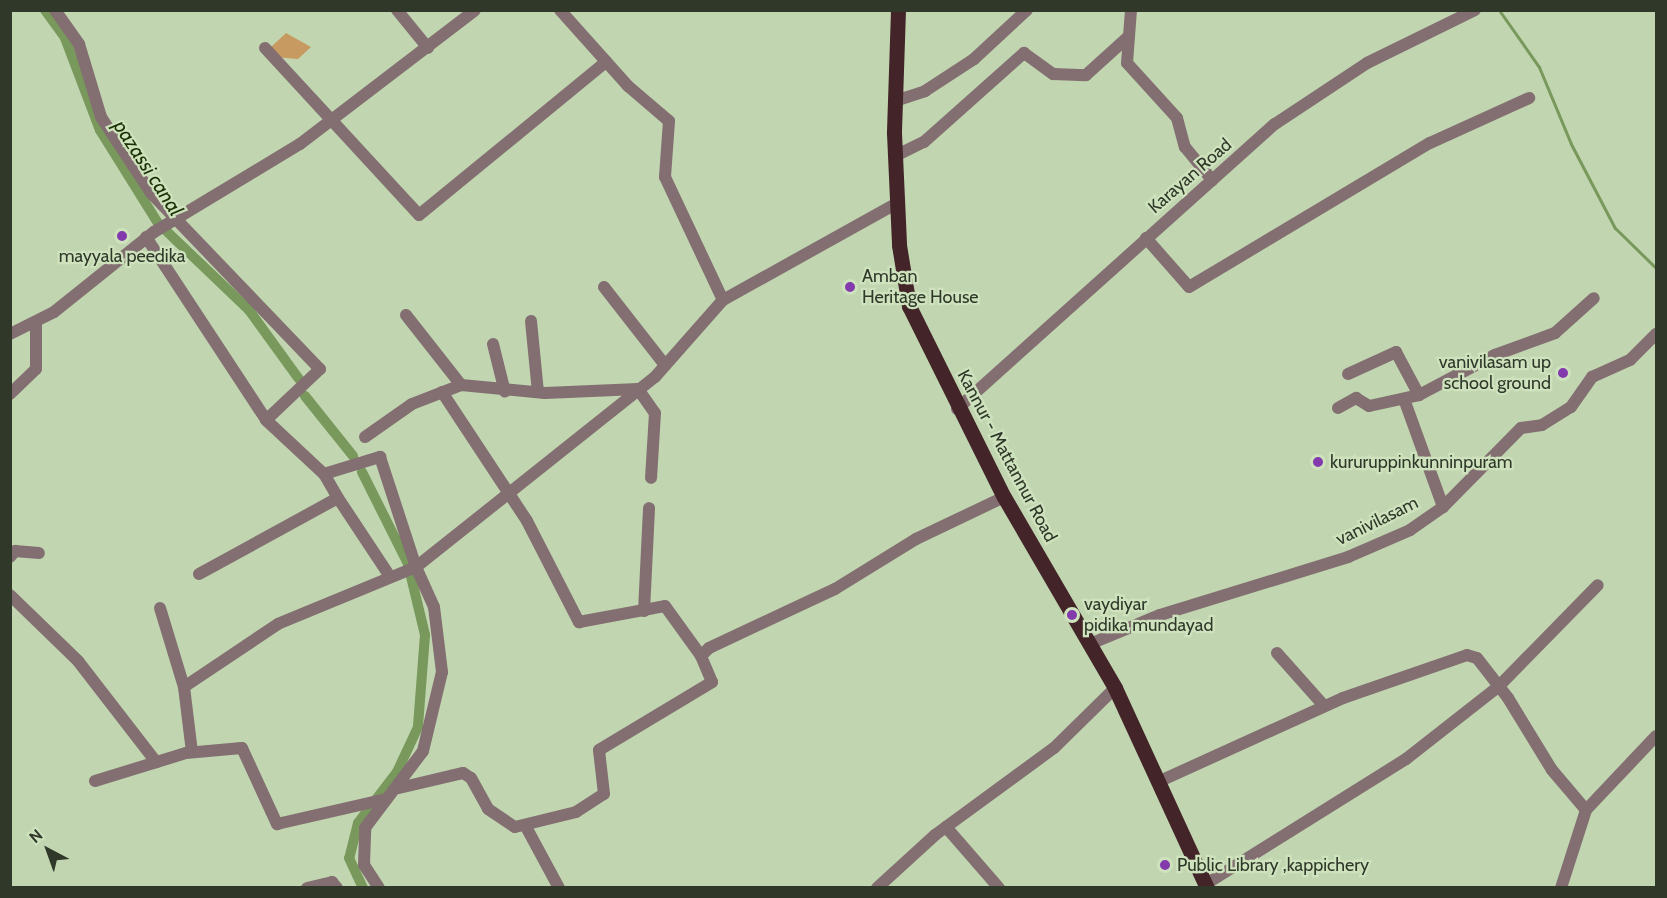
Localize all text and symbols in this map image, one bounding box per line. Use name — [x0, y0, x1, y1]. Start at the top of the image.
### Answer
water label: pazassi canal — [108, 116, 188, 220]
street label: Karayan Road — [1144, 134, 1236, 218]
marker: mayyala peedika — [115, 229, 129, 243]
place label: mayyala peedika — [59, 245, 185, 267]
place label: Amban Heritage House — [862, 266, 979, 308]
marker: Amban Heritage House — [843, 280, 857, 294]
place label: vanivilasam up school ground — [1439, 352, 1551, 394]
street label: Kannur - Mattannur Road — [952, 366, 1062, 546]
marker: vanivilasam up school ground — [1556, 366, 1570, 380]
place label: kururuppinkunninpuram — [1330, 451, 1513, 473]
marker: kururuppinkunninpuram — [1311, 455, 1325, 469]
street label: vanivilasam — [1332, 492, 1422, 550]
place label: vaydiyar pidika mundayad — [1084, 594, 1213, 636]
marker: vaydiyar pidika mundayad — [1065, 608, 1079, 622]
north arrow — [18, 820, 78, 880]
text: N — [25, 825, 46, 847]
place label: Public Library ,kappichery — [1177, 854, 1369, 876]
marker: Public Library ,kappichery — [1158, 858, 1172, 872]

